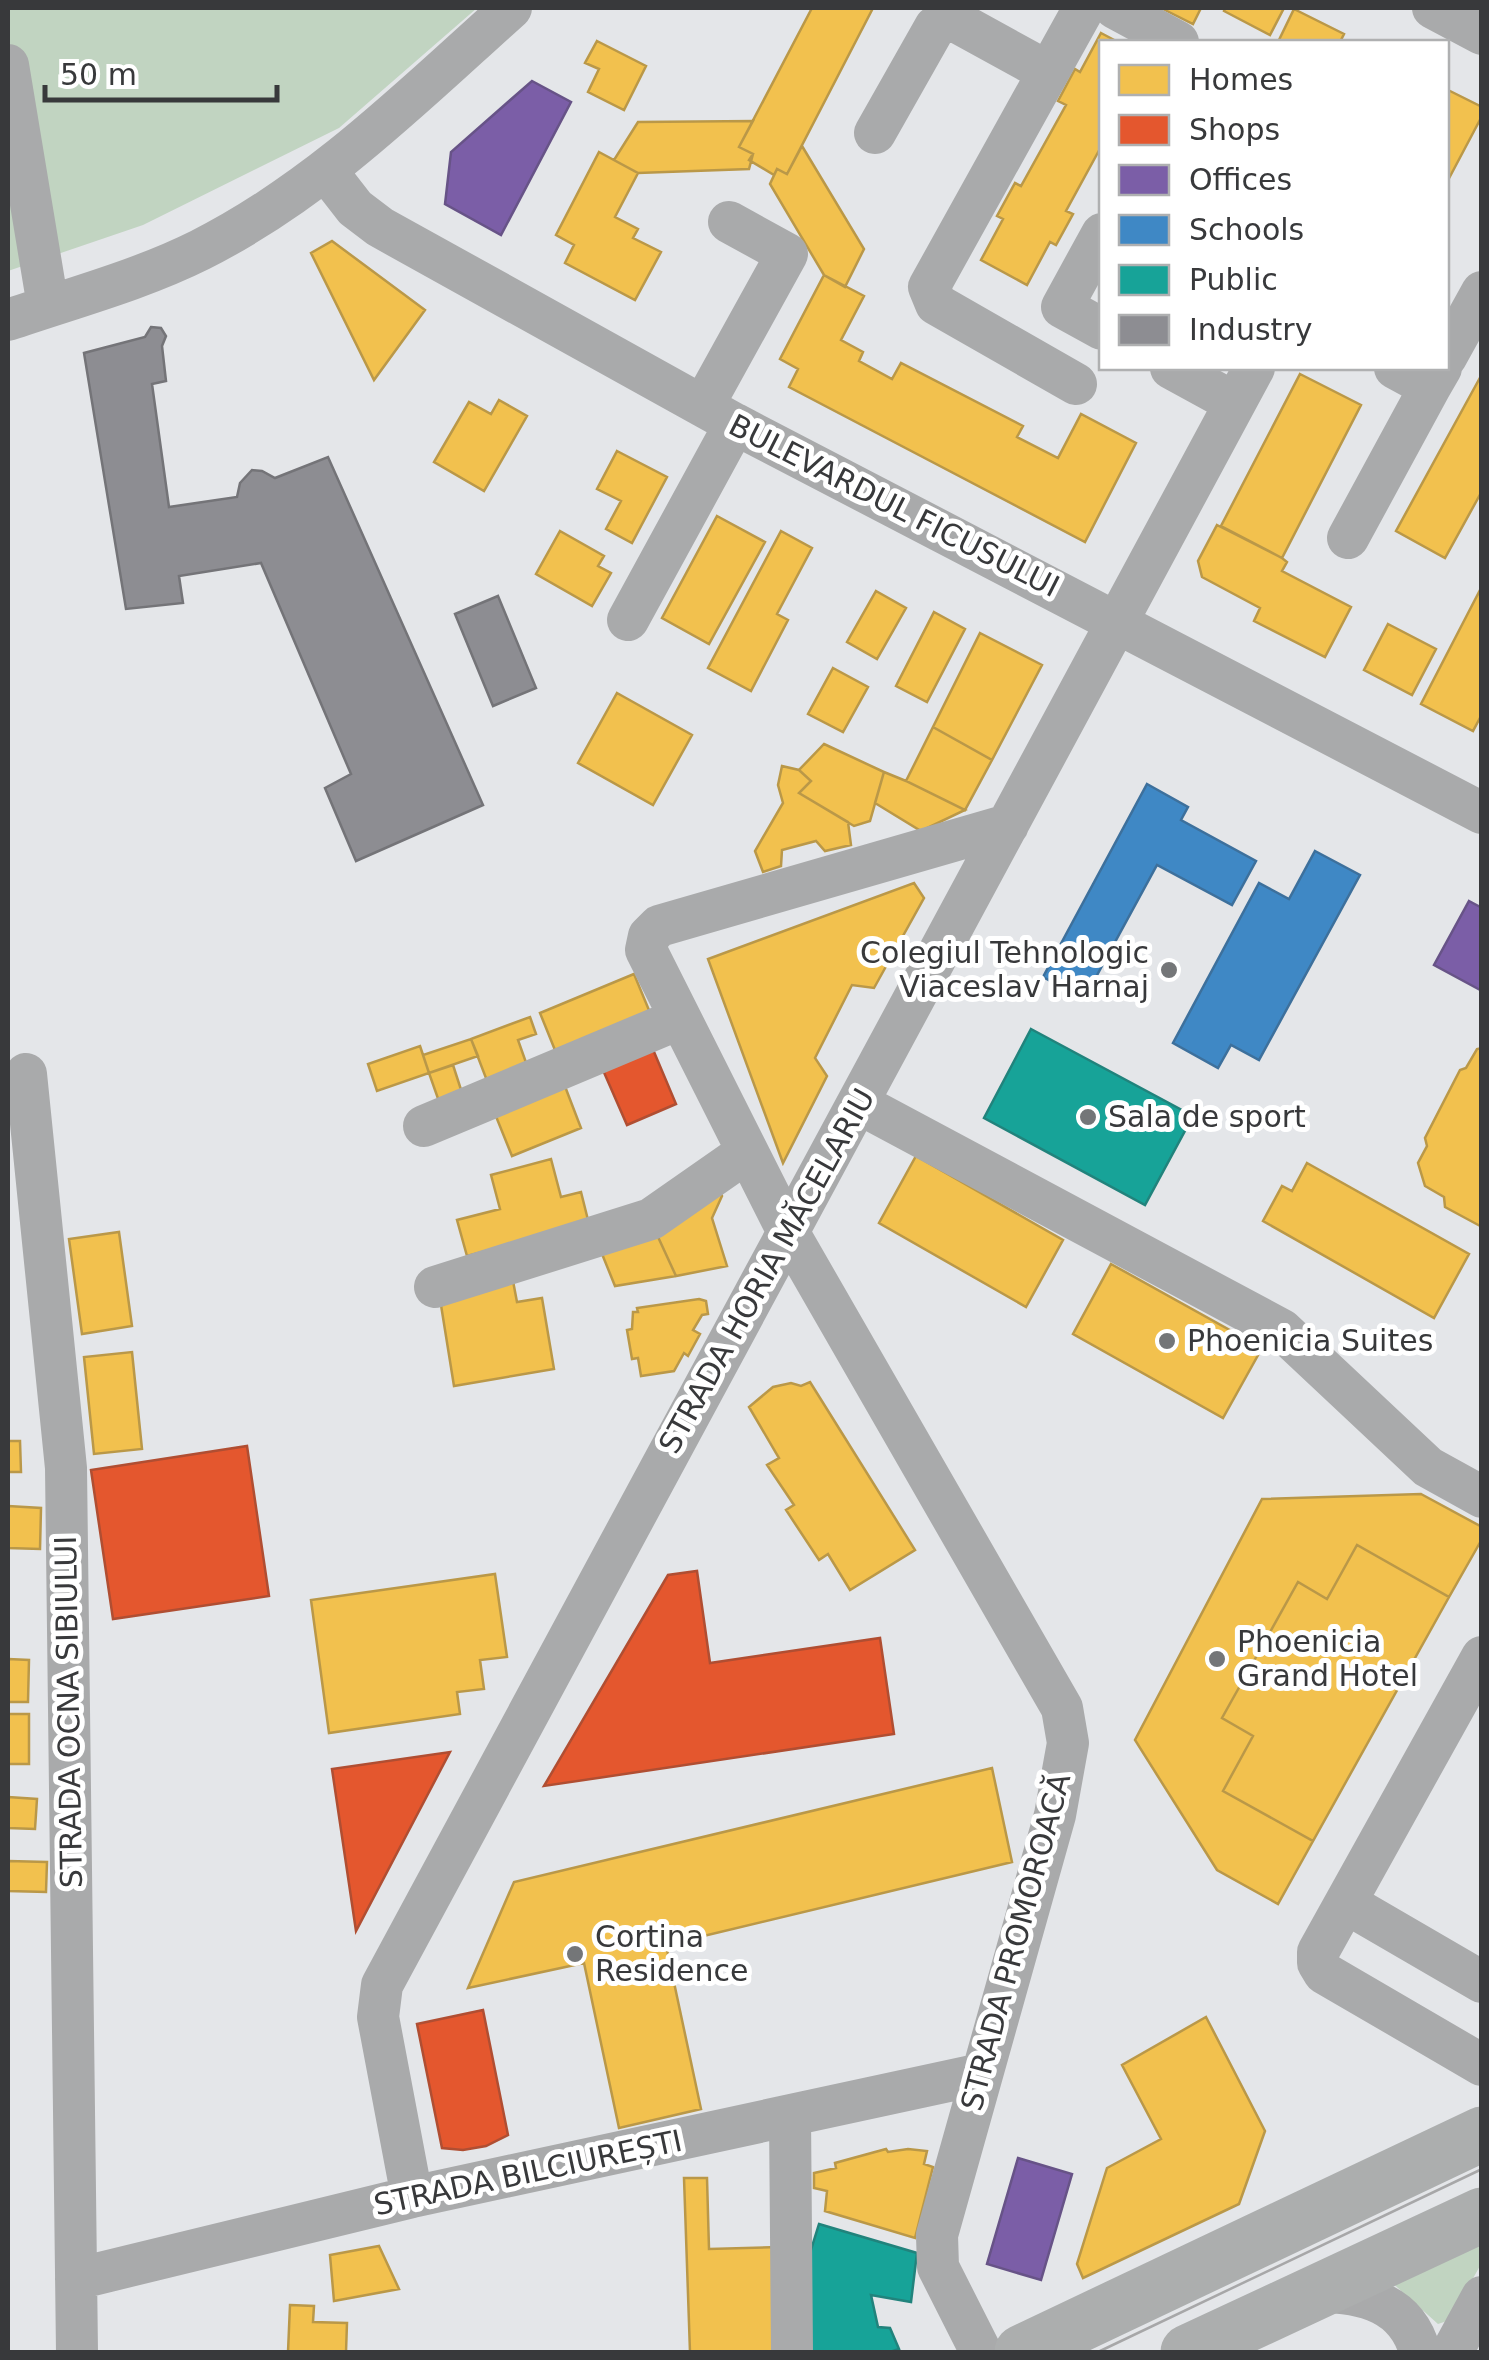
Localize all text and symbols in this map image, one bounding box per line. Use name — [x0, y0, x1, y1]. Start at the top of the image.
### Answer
scale bar — [45, 40, 278, 102]
legend — [1099, 40, 1449, 370]
text: 50 m — [60, 57, 137, 92]
text: Homes — [1189, 62, 1293, 97]
text: Shops — [1189, 112, 1280, 147]
text: Offices — [1189, 162, 1292, 197]
text: Schools — [1189, 212, 1304, 247]
text: Public — [1189, 262, 1278, 297]
text: Industry — [1189, 312, 1312, 347]
street label: BULEVARDUL FICUSULUI — [723, 407, 1065, 604]
place label: Colegiul Tehnologic Viaceslav Harnaj — [860, 935, 1149, 1004]
marker: Colegiul Tehnologic Viaceslav Harnaj — [1158, 959, 1180, 981]
street label: STRADA HORIA MĂCELARIU — [651, 1082, 882, 1459]
place label: Sala de sport — [1108, 1099, 1306, 1134]
marker: Sala de sport — [1077, 1106, 1099, 1128]
place label: Phoenicia Suites — [1187, 1323, 1433, 1358]
marker: Phoenicia Suites — [1156, 1330, 1178, 1352]
street label: STRADA OCNA SIBIULUI — [48, 1535, 89, 1889]
place label: Phoenicia Grand Hotel — [1237, 1624, 1418, 1693]
marker: Phoenicia Grand Hotel — [1206, 1648, 1228, 1670]
street label: STRADA PROMOROACĂ — [953, 1769, 1078, 2114]
place label: Cortina Residence — [595, 1919, 748, 1988]
marker: Cortina Residence — [564, 1943, 586, 1965]
street label: STRADA BILCIUREȘTI — [371, 2123, 685, 2222]

